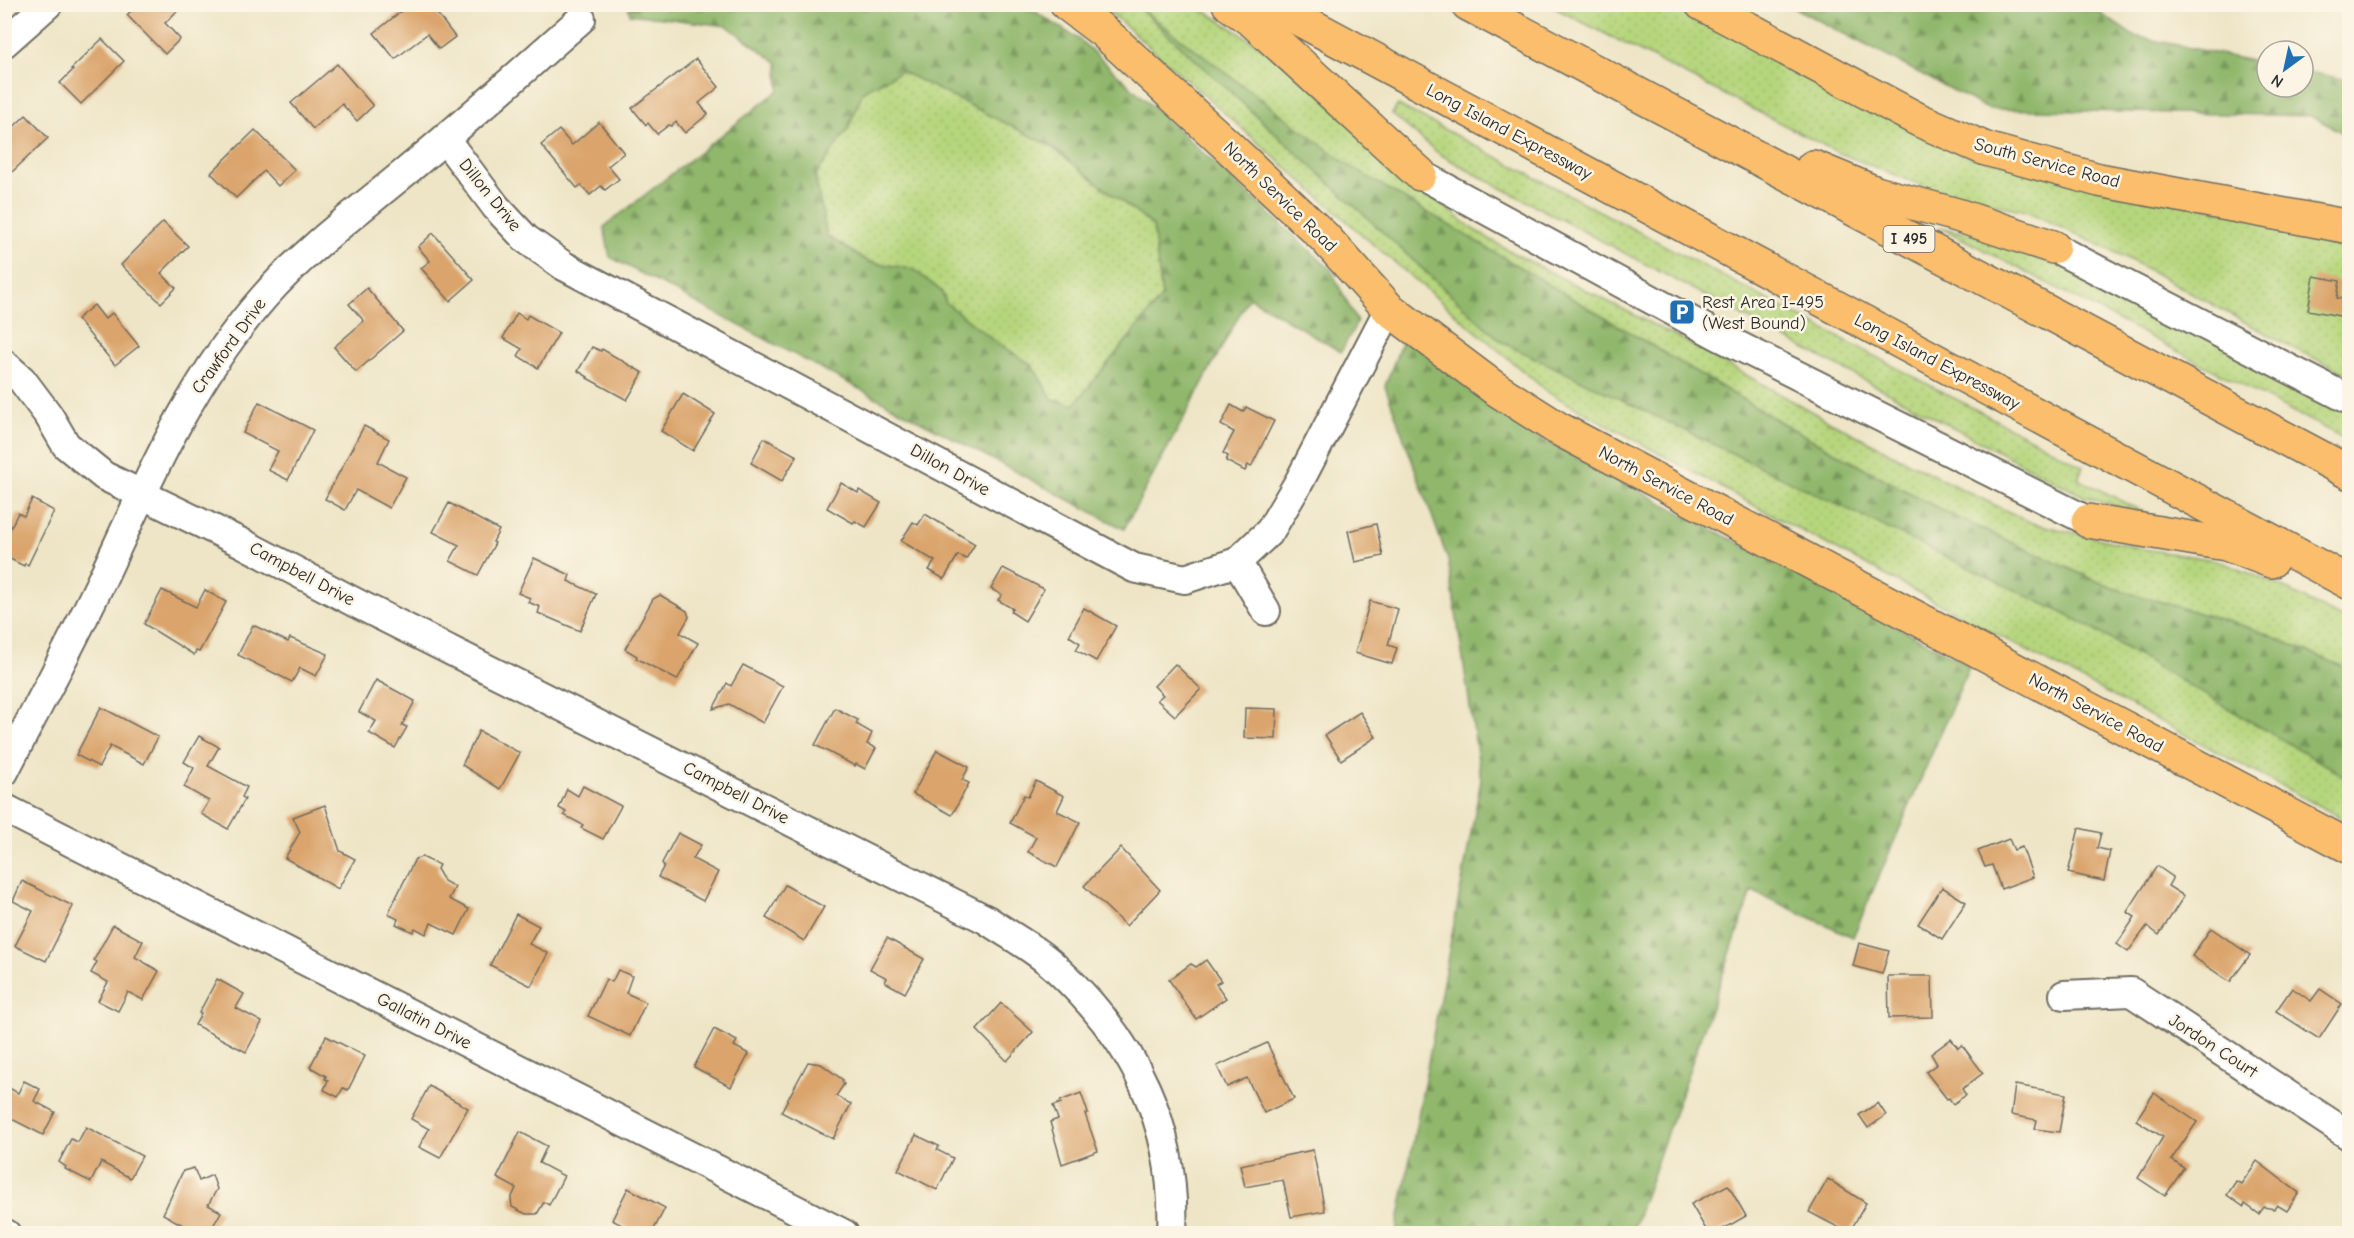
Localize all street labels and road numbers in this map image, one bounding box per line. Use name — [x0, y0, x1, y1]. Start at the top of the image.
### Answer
street label: Long Island Expressway — [1423, 79, 1596, 185]
street label: South Service Road — [1972, 133, 2122, 193]
street label: North Service Road — [1219, 137, 1341, 257]
street label: Dillon Drive — [454, 154, 526, 236]
road number: I 495 — [1884, 226, 1934, 252]
street label: Crawford Drive — [187, 294, 271, 398]
street label: Long Island Expressway — [1851, 309, 2024, 415]
street label: Dillon Drive — [907, 440, 993, 500]
street label: North Service Road — [1595, 442, 1737, 530]
street label: Campbell Drive — [246, 537, 358, 611]
street label: North Service Road — [2025, 669, 2167, 757]
street label: Campbell Drive — [680, 757, 792, 829]
street label: Gallatin Drive — [373, 988, 475, 1054]
street label: Jordon Court — [2165, 1010, 2262, 1083]

